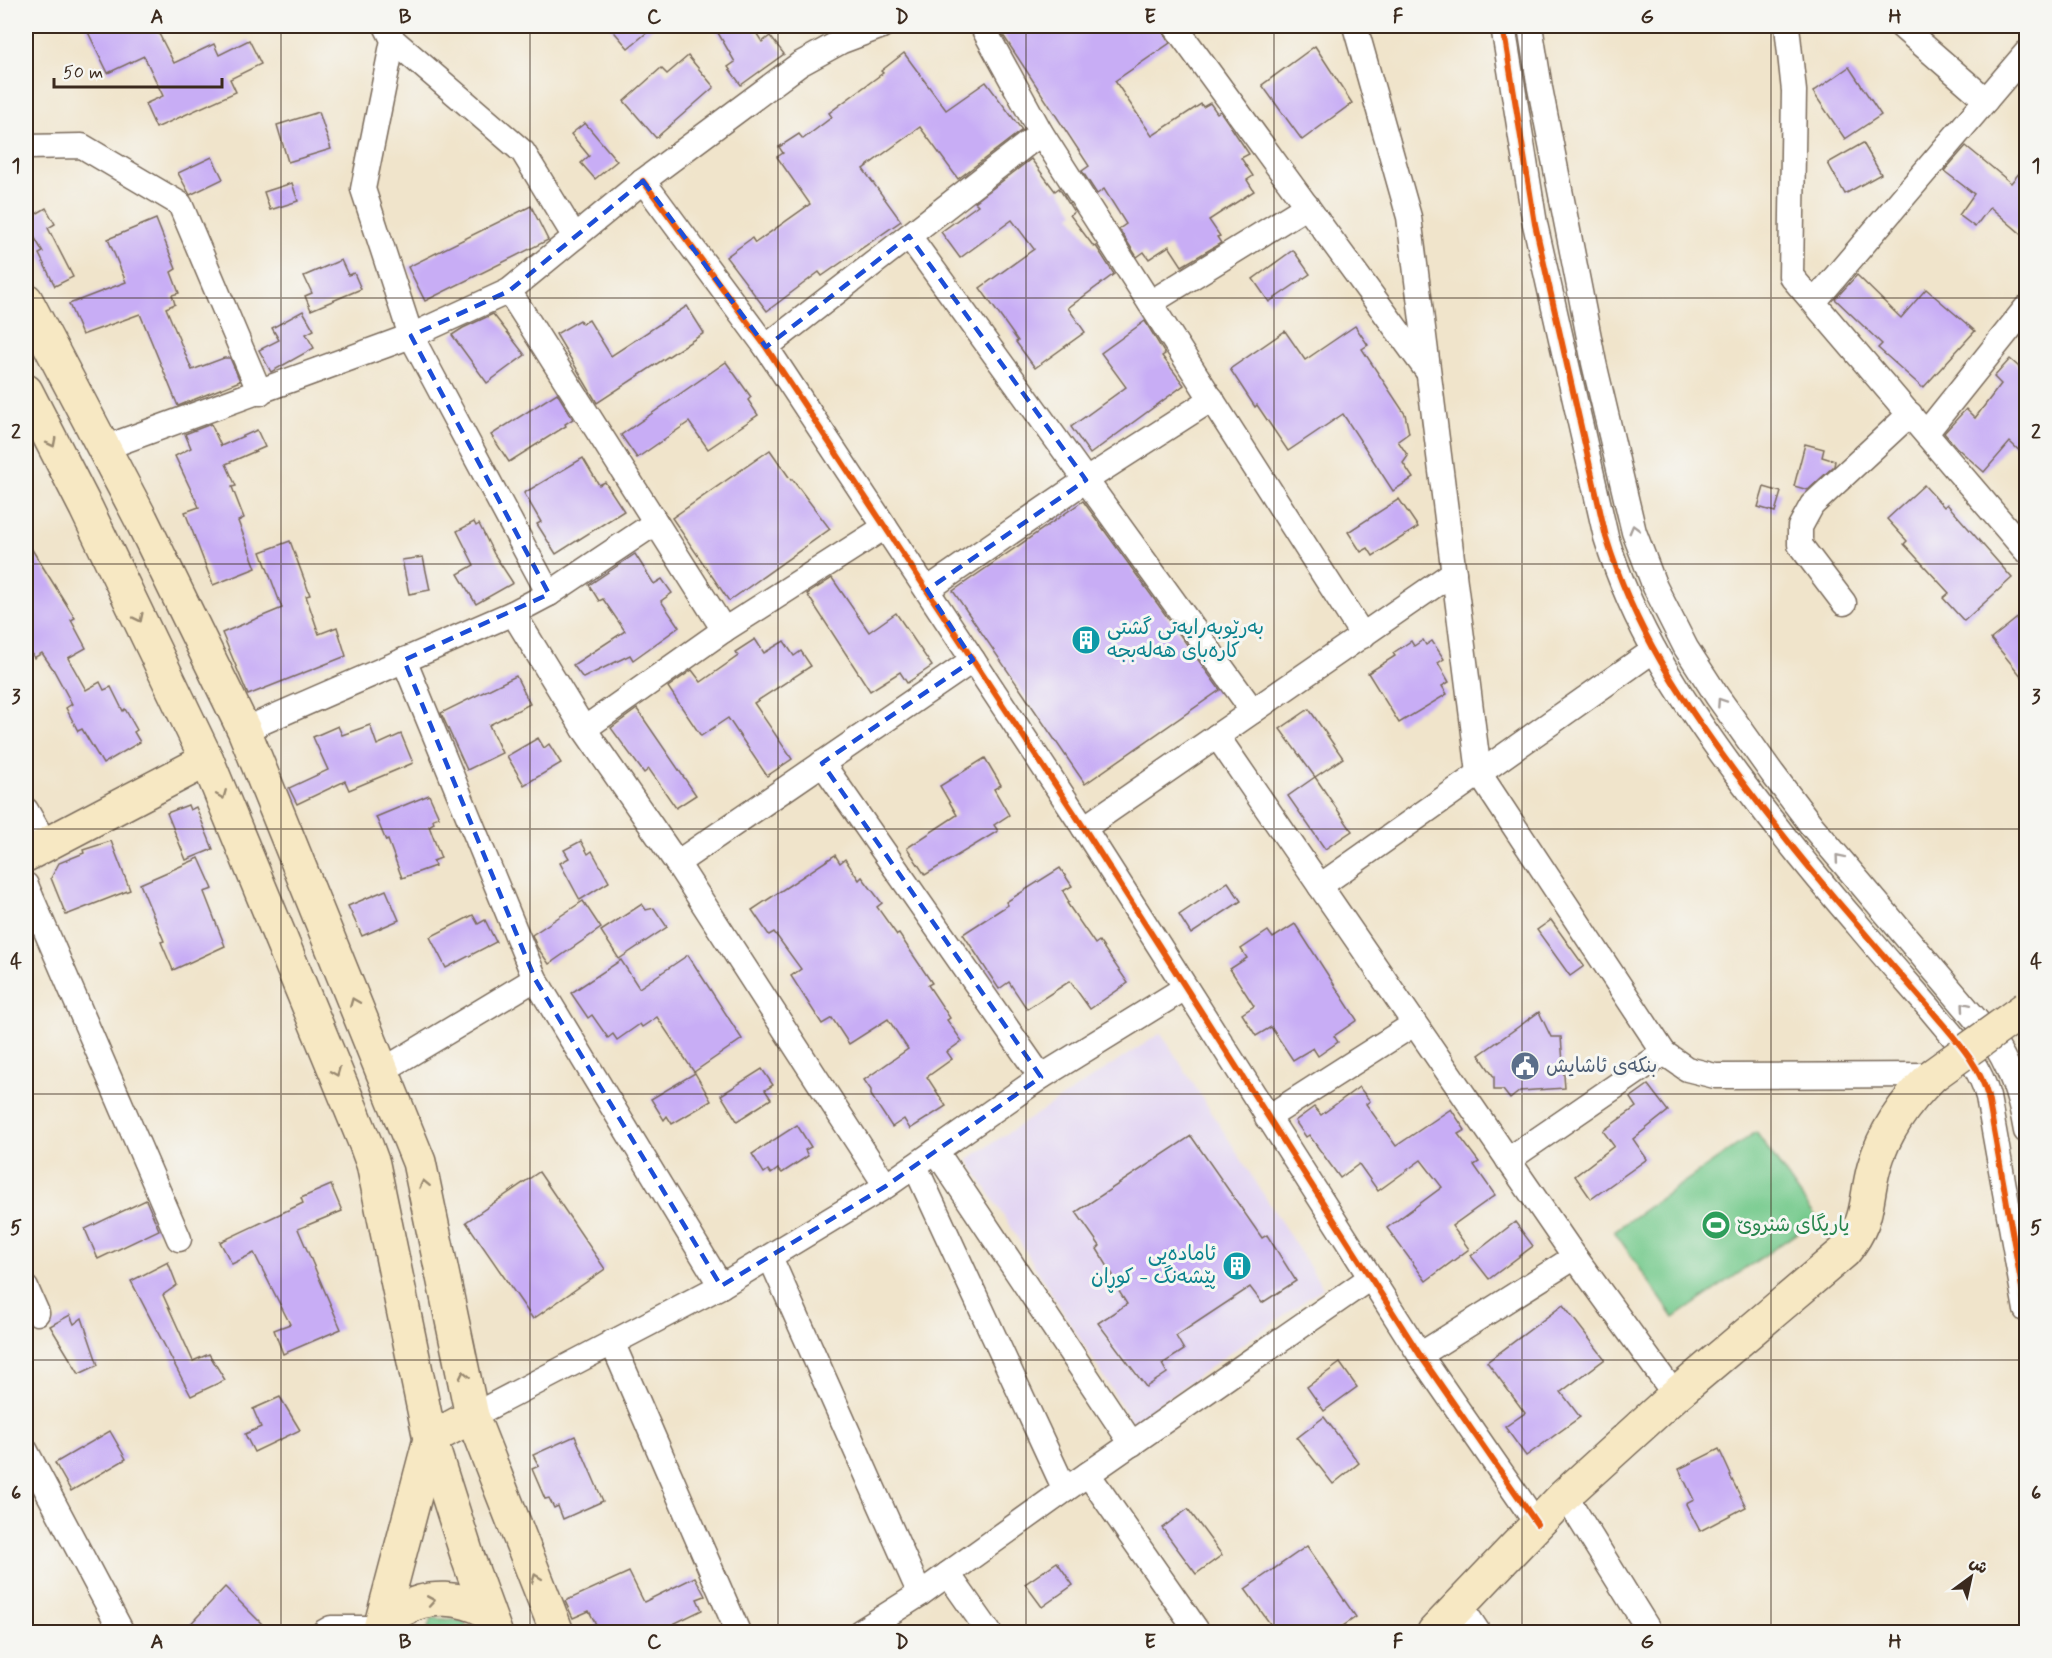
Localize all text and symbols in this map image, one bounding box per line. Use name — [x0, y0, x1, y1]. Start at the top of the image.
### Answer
text: A — [150, 4, 164, 31]
text: B — [399, 4, 412, 31]
text: C — [647, 4, 662, 31]
text: D — [895, 4, 909, 31]
text: E — [1144, 4, 1156, 31]
text: F — [1393, 4, 1404, 31]
text: G — [1640, 4, 1654, 31]
text: H — [1888, 4, 1902, 31]
scale bar — [54, 51, 222, 89]
text: 50 m — [63, 61, 103, 85]
text: 1 — [12, 153, 20, 180]
text: 1 — [2032, 153, 2040, 180]
text: 2 — [11, 419, 21, 446]
text: 2 — [2031, 419, 2041, 446]
one-way arrow — [45, 437, 57, 448]
one-way arrow — [1628, 524, 1641, 534]
one-way arrow — [132, 612, 144, 623]
place label: بەرێوبەرایەتی گشتی کارەبای هەلەبجە — [1107, 615, 1264, 665]
building icon: بەرێوبەرایەتی گشتی کارەبای هەلەبجە — [1070, 624, 1102, 656]
text: 3 — [11, 684, 21, 711]
text: 3 — [2031, 684, 2041, 711]
one-way arrow — [1717, 698, 1728, 709]
one-way arrow — [215, 788, 227, 799]
one-way arrow — [1835, 853, 1846, 864]
text: 4 — [10, 949, 22, 976]
text: 4 — [2030, 949, 2042, 976]
one-way arrow — [349, 997, 361, 1008]
one-way arrow — [1961, 1002, 1972, 1013]
public building icon: بنکەی ئاشایش — [1509, 1050, 1541, 1082]
place label: بنکەی ئاشایش — [1546, 1053, 1657, 1080]
one-way arrow — [329, 1066, 341, 1077]
one-way arrow — [418, 1179, 431, 1189]
sports icon: یاریگای شنروێ — [1700, 1209, 1732, 1241]
place label: یاریگای شنروێ — [1737, 1212, 1850, 1239]
text: 5 — [10, 1215, 22, 1242]
text: 5 — [2030, 1215, 2042, 1242]
place label: ئامادەیی پێشەنگ - کوڕان — [1091, 1241, 1216, 1293]
building icon: ئامادەیی پێشەنگ - کوڕان — [1221, 1250, 1253, 1282]
one-way arrow — [458, 1370, 471, 1380]
text: 6 — [11, 1480, 21, 1507]
text: 6 — [2031, 1480, 2041, 1507]
north arrow — [1941, 1547, 2001, 1607]
text: ش — [1965, 1552, 1991, 1579]
one-way arrow — [531, 1573, 543, 1584]
one-way arrow — [426, 1595, 436, 1607]
text: A — [150, 1629, 164, 1656]
text: B — [399, 1629, 412, 1656]
text: C — [647, 1629, 662, 1656]
text: D — [895, 1629, 909, 1656]
text: E — [1144, 1629, 1156, 1656]
text: F — [1393, 1629, 1404, 1656]
text: G — [1640, 1629, 1654, 1656]
text: H — [1888, 1629, 1902, 1656]

